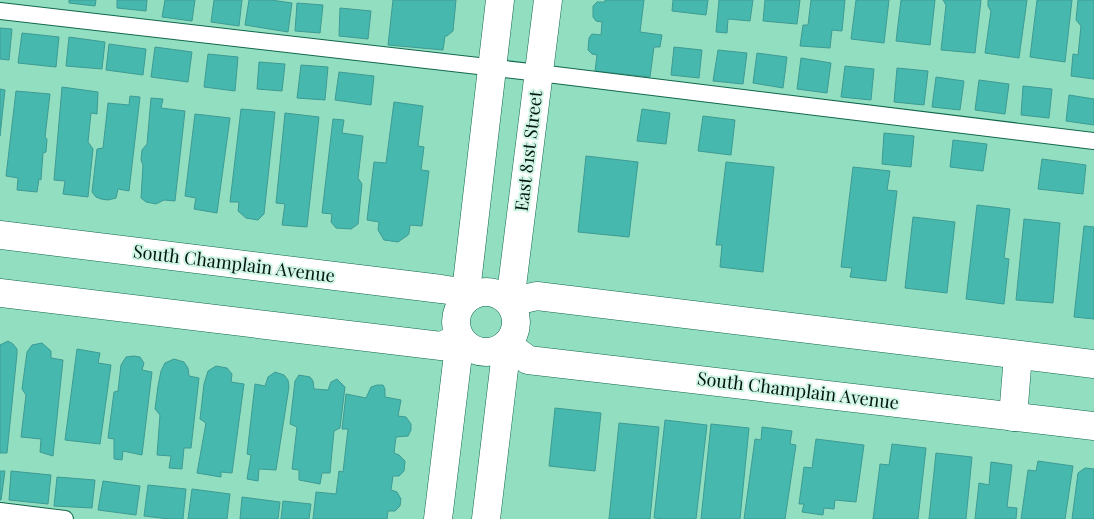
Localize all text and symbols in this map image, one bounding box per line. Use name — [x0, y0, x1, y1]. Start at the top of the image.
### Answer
street label: East 81st Street — [509, 89, 547, 213]
street label: South Champlain Avenue — [132, 239, 336, 287]
street label: South Champlain Avenue — [696, 366, 900, 414]

